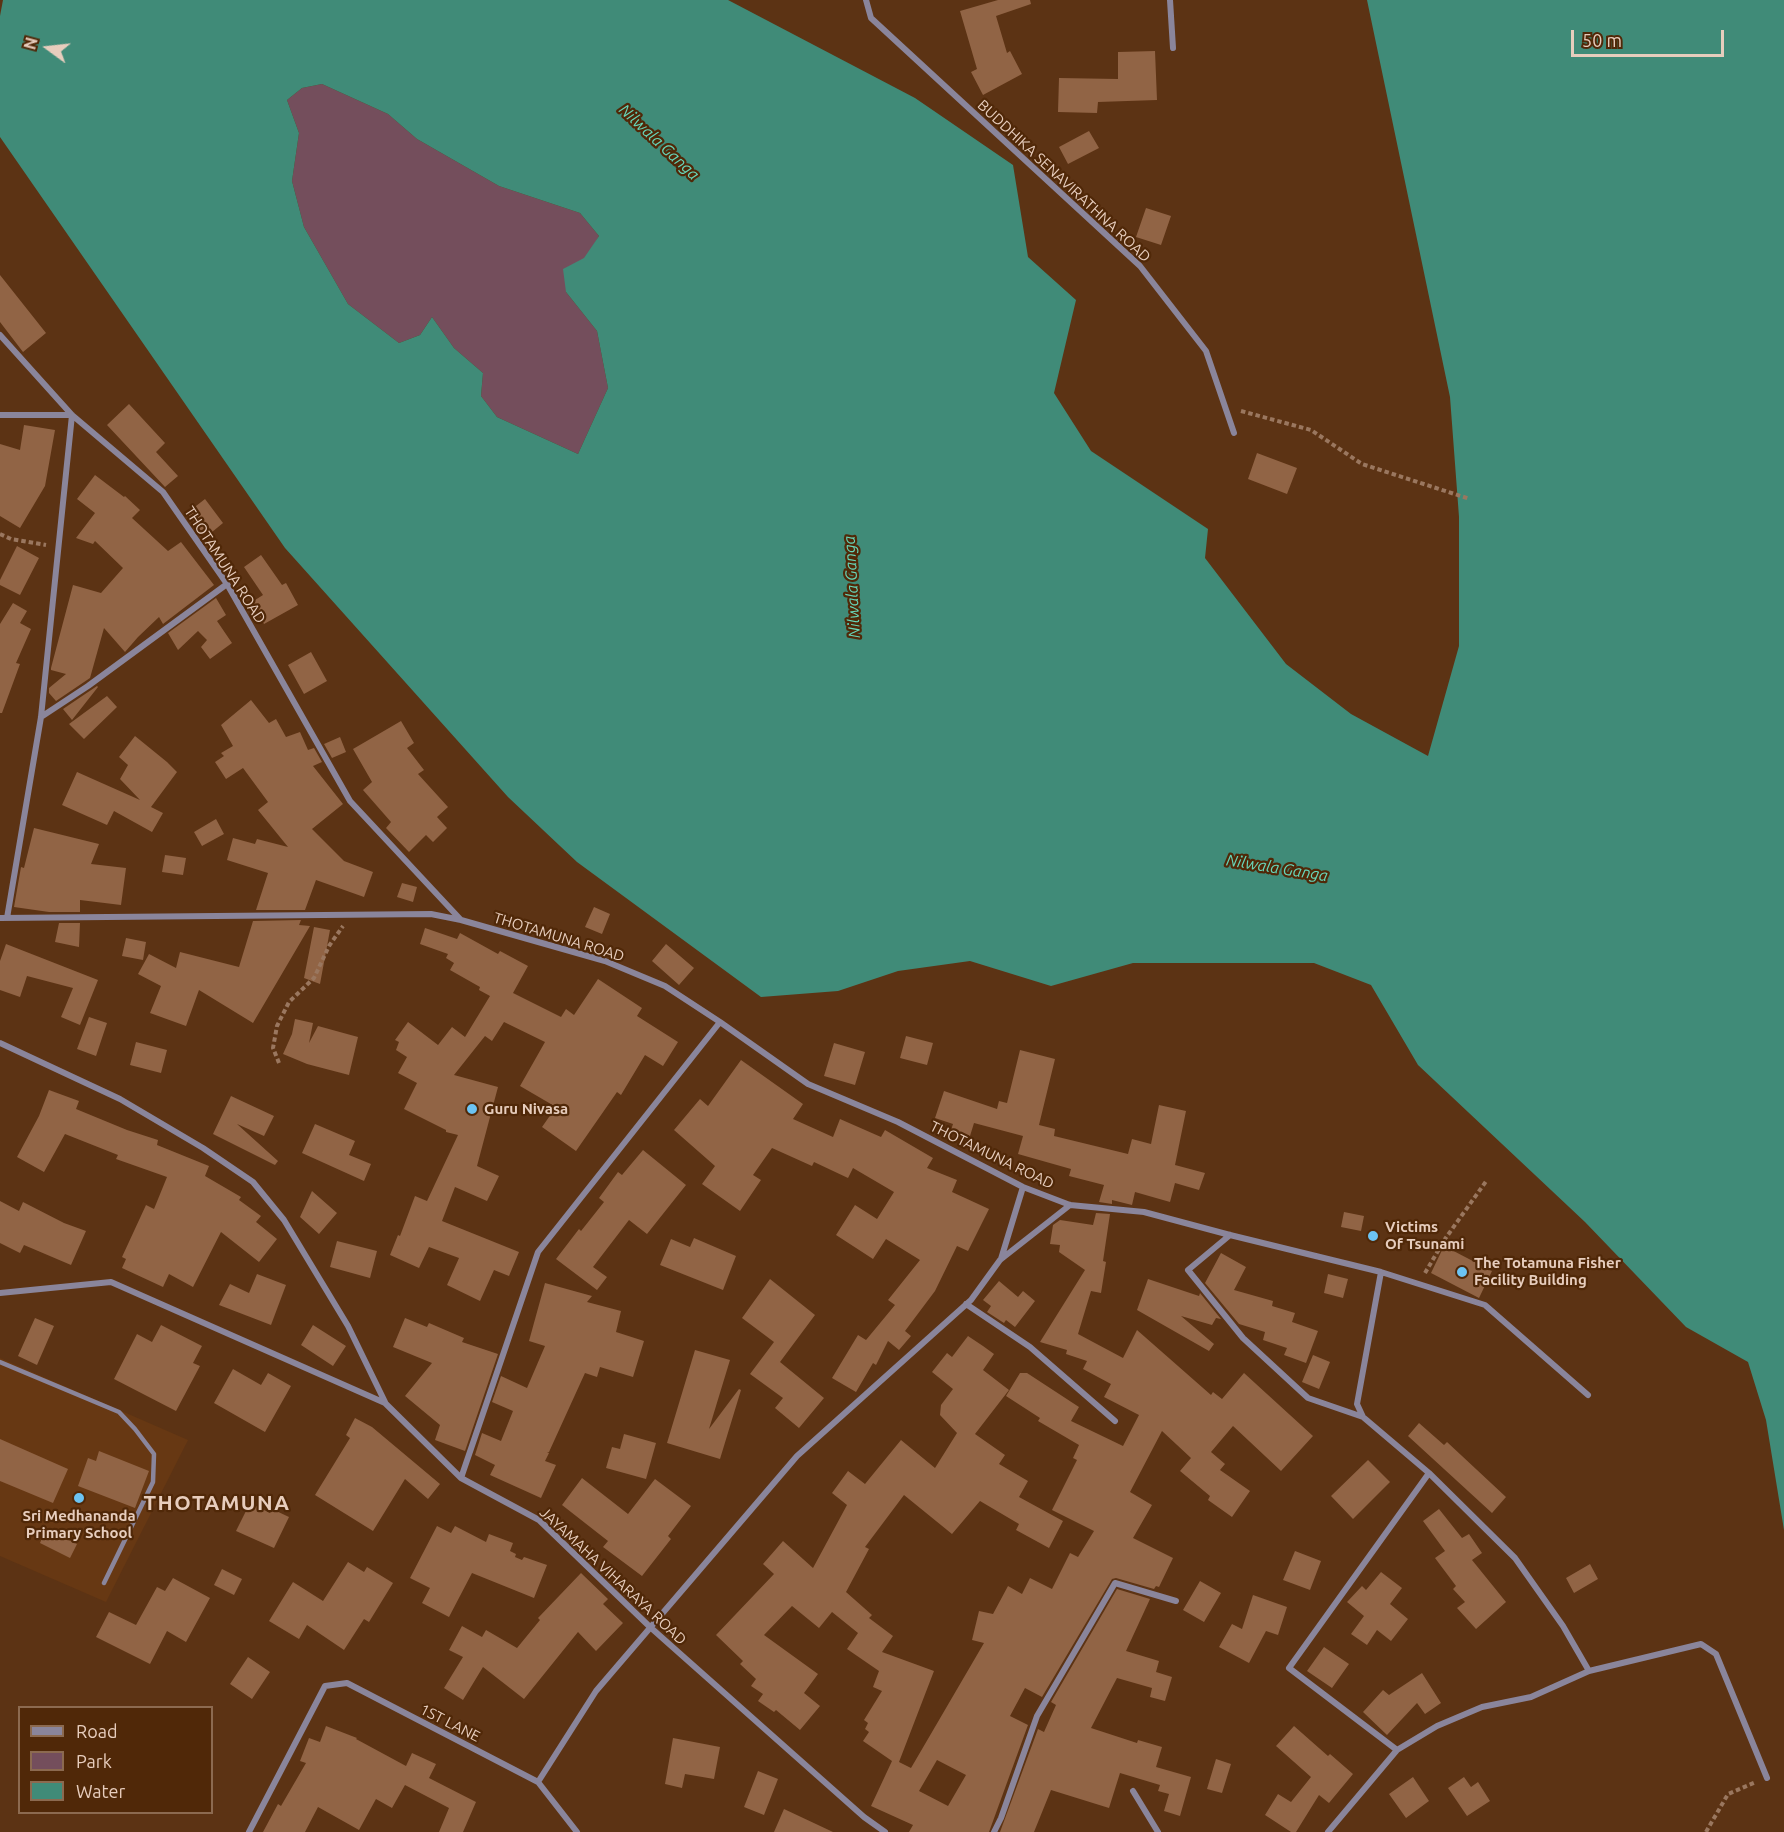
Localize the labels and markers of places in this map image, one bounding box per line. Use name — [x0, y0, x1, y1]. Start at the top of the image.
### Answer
place label: Guru Nivasa — [484, 1100, 568, 1118]
marker: Guru Nivasa — [465, 1102, 479, 1116]
place label: Victims Of Tsunami — [1385, 1218, 1464, 1253]
marker: Victims Of Tsunami — [1366, 1229, 1380, 1243]
place label: The Totamuna Fisher Facility Building — [1474, 1254, 1621, 1289]
marker: The Totamuna Fisher Facility Building — [1455, 1265, 1469, 1279]
marker: Sri Medhananda Primary School — [72, 1491, 86, 1505]
place label: Sri Medhananda Primary School — [22, 1507, 136, 1542]

